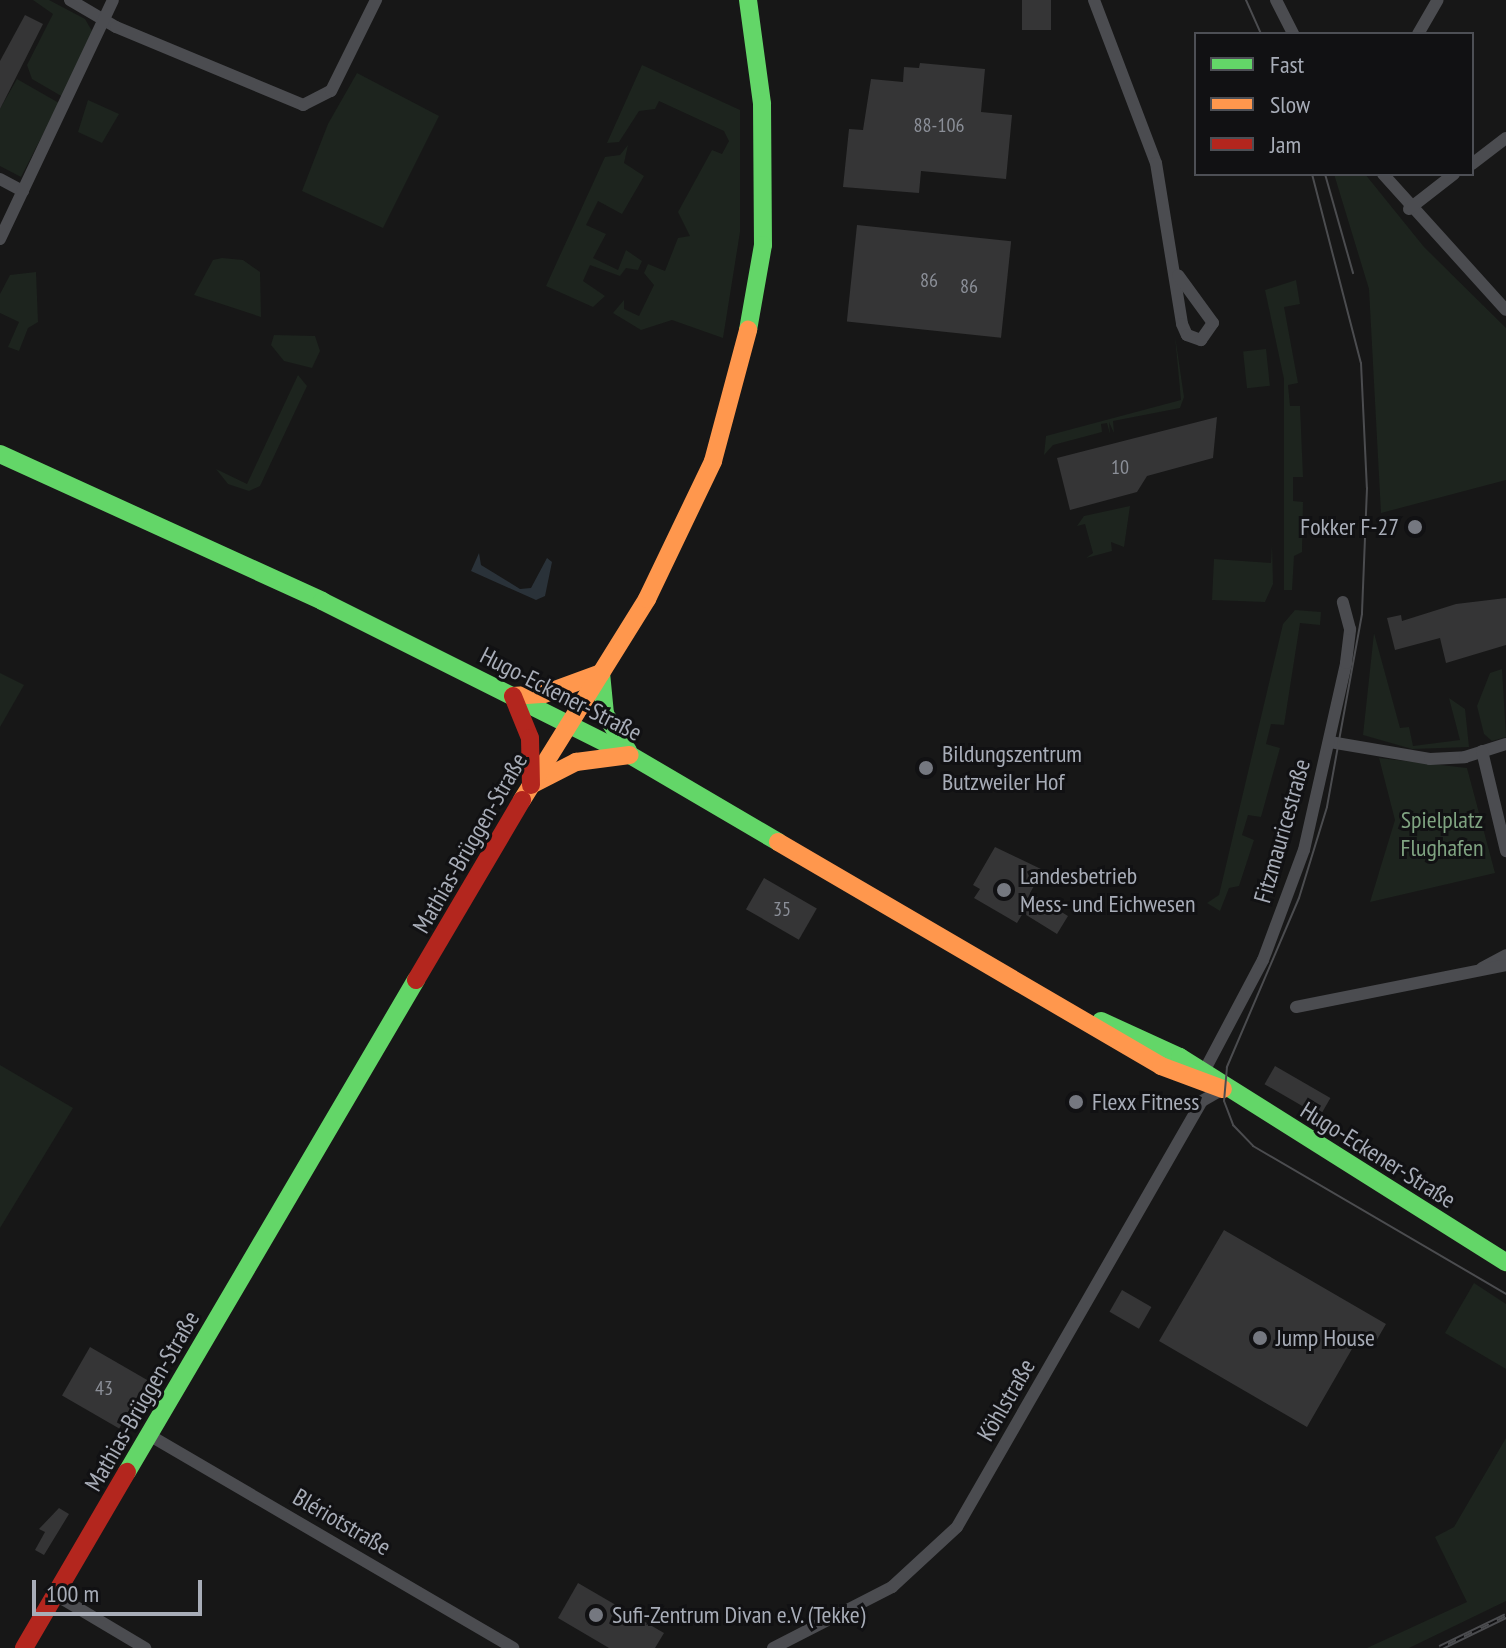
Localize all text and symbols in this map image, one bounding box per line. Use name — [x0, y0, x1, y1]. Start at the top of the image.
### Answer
legend — [1194, 32, 1474, 176]
text: Fast — [1270, 49, 1304, 80]
text: Slow — [1270, 89, 1310, 120]
house number: 88-106 — [914, 113, 964, 137]
text: Jam — [1270, 129, 1301, 160]
house number: 86 — [920, 268, 938, 292]
house number: 86 — [960, 274, 978, 298]
house number: 10 — [1111, 455, 1129, 479]
place label: Fokker F-27 — [1300, 513, 1399, 541]
marker: Fokker F-27 — [1406, 518, 1424, 536]
street label: Hugo-Eckener-Straße — [475, 641, 647, 747]
place label: Bildungszentrum Butzweiler Hof — [942, 740, 1082, 796]
street label: Mathias-Brüggen-Straße — [407, 748, 533, 938]
street label: Fitzmauricestraße — [1248, 756, 1316, 906]
marker: Bildungszentrum Butzweiler Hof — [917, 759, 935, 777]
park label: Spielplatz Flughafen — [1401, 806, 1483, 862]
place label: Landesbetrieb Mess- und Eichwesen — [1020, 862, 1197, 918]
marker: Landesbetrieb Mess- und Eichwesen — [995, 881, 1013, 899]
house number: 35 — [773, 897, 791, 921]
place label: Flexx Fitness — [1092, 1088, 1200, 1116]
marker: Flexx Fitness — [1067, 1093, 1085, 1111]
street label: Hugo-Eckener-Straße — [1295, 1096, 1461, 1214]
street label: Mathias-Brüggen-Straße — [79, 1306, 205, 1496]
place label: Jump House — [1276, 1324, 1375, 1352]
marker: Jump House — [1251, 1329, 1269, 1347]
street label: Köhlstraße — [971, 1354, 1041, 1446]
house number: 43 — [95, 1376, 113, 1400]
street label: Blériotstraße — [288, 1483, 396, 1561]
scale bar — [36, 1564, 206, 1614]
text: 100 m — [46, 1578, 99, 1609]
place label: Sufi-Zentrum Divan e.V. (Tekke) — [612, 1601, 867, 1629]
marker: Sufi-Zentrum Divan e.V. (Tekke) — [587, 1606, 605, 1624]

